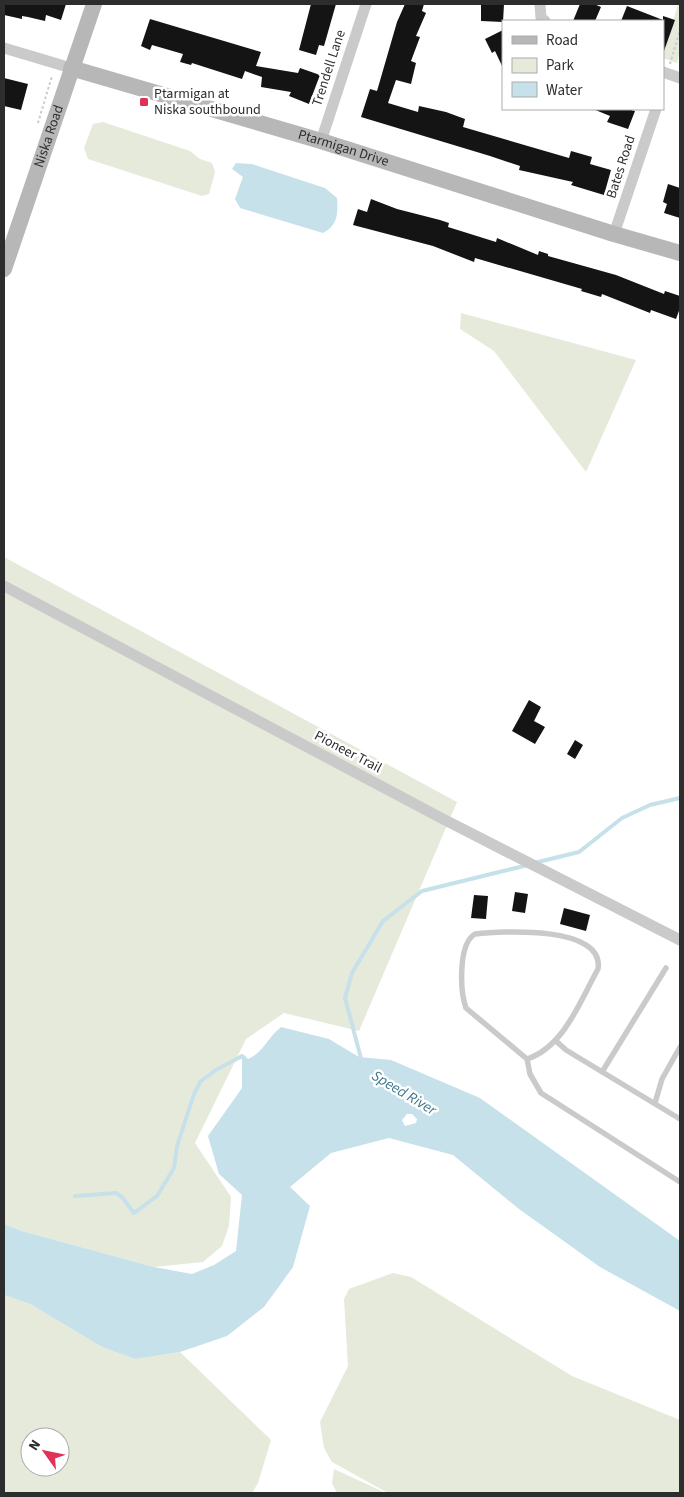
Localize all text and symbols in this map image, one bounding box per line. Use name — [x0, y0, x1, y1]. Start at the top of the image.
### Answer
legend — [502, 20, 664, 110]
street label: Trendell Lane — [307, 27, 351, 109]
text: Road — [546, 30, 578, 51]
text: Park — [546, 55, 575, 76]
text: Water — [546, 80, 583, 101]
place label: Ptarmigan at Niska southbound — [154, 84, 261, 120]
marker: Ptarmigan at Niska southbound — [138, 96, 150, 108]
street label: Niska Road — [29, 102, 69, 170]
street label: Ptarmigan Drive — [296, 125, 391, 172]
street label: Bates Road — [601, 133, 641, 201]
street label: Pioneer Trail — [311, 726, 386, 778]
water label: Speed River — [368, 1065, 441, 1121]
north arrow — [20, 1427, 70, 1477]
text: N — [24, 1436, 46, 1455]

